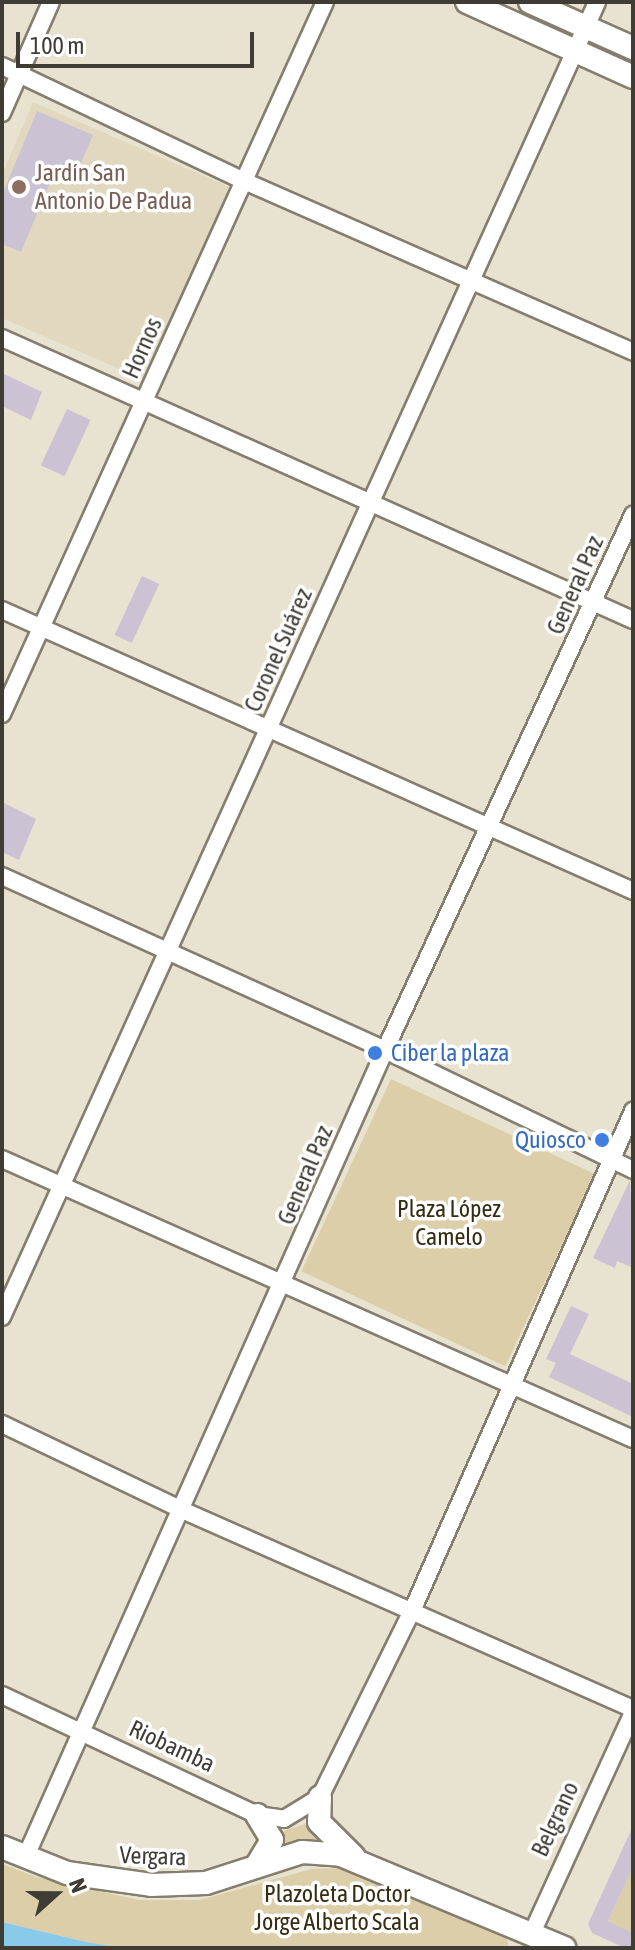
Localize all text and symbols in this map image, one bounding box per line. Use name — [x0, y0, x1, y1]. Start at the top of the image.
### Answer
scale bar — [20, 16, 258, 66]
text: 100 m — [30, 32, 84, 59]
place label: Jardín San Antonio De Padua — [35, 159, 192, 215]
marker: Jardín San Antonio De Padua — [10, 178, 28, 196]
street label: Hornos — [116, 313, 168, 383]
street label: General Paz — [541, 531, 609, 639]
street label: Coronel Suárez — [238, 584, 318, 716]
place label: Ciber la plaza — [391, 1039, 509, 1067]
marker: Ciber la plaza — [366, 1044, 384, 1062]
street label: General Paz — [271, 1121, 339, 1229]
place label: Quiosco — [515, 1126, 586, 1154]
marker: Quiosco — [593, 1131, 611, 1149]
park label: Plaza López Camelo — [397, 1195, 501, 1251]
street label: Riobamba — [125, 1714, 219, 1778]
street label: Belgrano — [525, 1777, 585, 1861]
street label: Vergara — [119, 1840, 187, 1872]
north arrow — [16, 1854, 96, 1934]
text: N — [64, 1875, 93, 1896]
park label: Plazoleta Doctor Jorge Alberto Scala — [254, 1880, 420, 1936]

